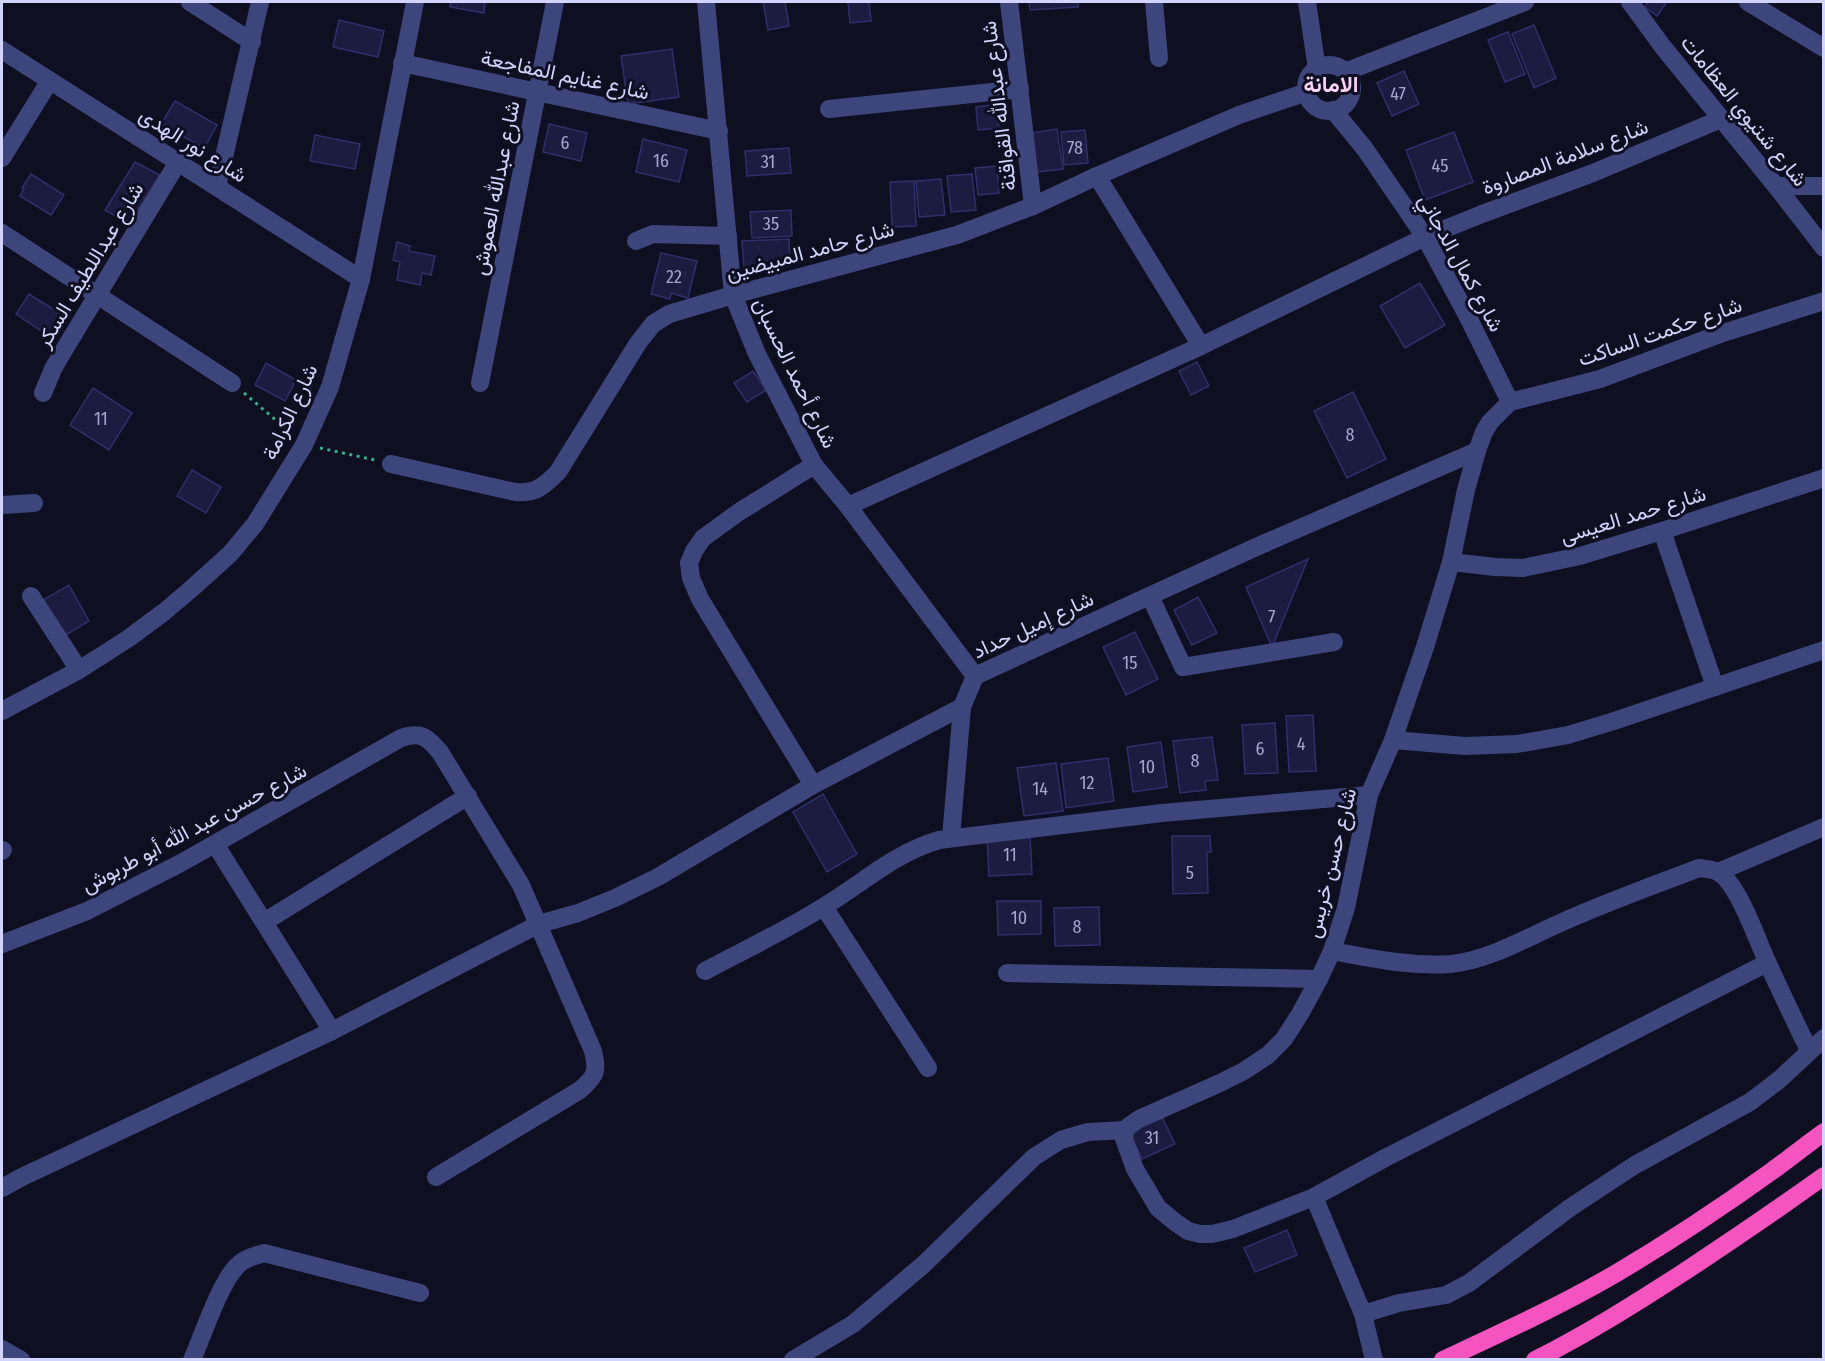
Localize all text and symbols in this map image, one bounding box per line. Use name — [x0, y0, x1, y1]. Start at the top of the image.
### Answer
street label: شارع عبدالله القواقنة — [976, 19, 1023, 192]
street label: شارع شتيوي العظامات — [1672, 30, 1813, 194]
street label: شارع غنايم المفاجعة — [478, 44, 652, 107]
district label: الامانة — [1304, 71, 1358, 98]
house number: 47 — [1390, 83, 1406, 105]
street label: شارع عبدالله العموش — [466, 99, 527, 278]
street label: شارع نور الهدى — [134, 102, 252, 189]
street label: شارع سلامة المصاروة — [1478, 113, 1652, 202]
house number: 6 — [561, 132, 570, 154]
house number: 78 — [1067, 137, 1083, 159]
house number: 16 — [653, 150, 669, 172]
house number: 31 — [761, 151, 775, 173]
house number: 45 — [1432, 155, 1448, 177]
street label: شارع عبداللطيف السكر — [30, 178, 150, 354]
street label: شارع كمال الدجاني — [1409, 189, 1510, 338]
house number: 35 — [763, 213, 779, 235]
street label: شارع حامد المبيضين — [723, 216, 897, 287]
house number: 22 — [666, 266, 682, 288]
street label: شارع حكمت الساكت — [1575, 292, 1746, 373]
street label: شارع أحمد الحسبان — [746, 294, 843, 453]
street label: شارع الكرامة — [257, 360, 324, 464]
house number: 11 — [94, 408, 108, 430]
house number: 8 — [1346, 424, 1355, 446]
street label: شارع حمد العيسى — [1557, 480, 1709, 551]
street label: شارع إميل حداد — [968, 586, 1098, 665]
house number: 7 — [1268, 606, 1276, 628]
house number: 15 — [1122, 652, 1138, 674]
house number: 4 — [1297, 733, 1306, 755]
house number: 6 — [1256, 738, 1265, 760]
house number: 8 — [1191, 750, 1200, 772]
house number: 10 — [1139, 756, 1155, 778]
street label: شارع حسن عبد الله أبو طربوش — [77, 757, 312, 899]
house number: 12 — [1080, 772, 1095, 794]
house number: 14 — [1032, 778, 1048, 800]
street label: شارع حسن خريس — [1300, 785, 1363, 941]
house number: 11 — [1003, 844, 1017, 866]
house number: 5 — [1186, 862, 1194, 884]
house number: 10 — [1011, 907, 1027, 929]
house number: 8 — [1073, 916, 1082, 938]
house number: 31 — [1145, 1127, 1159, 1149]

